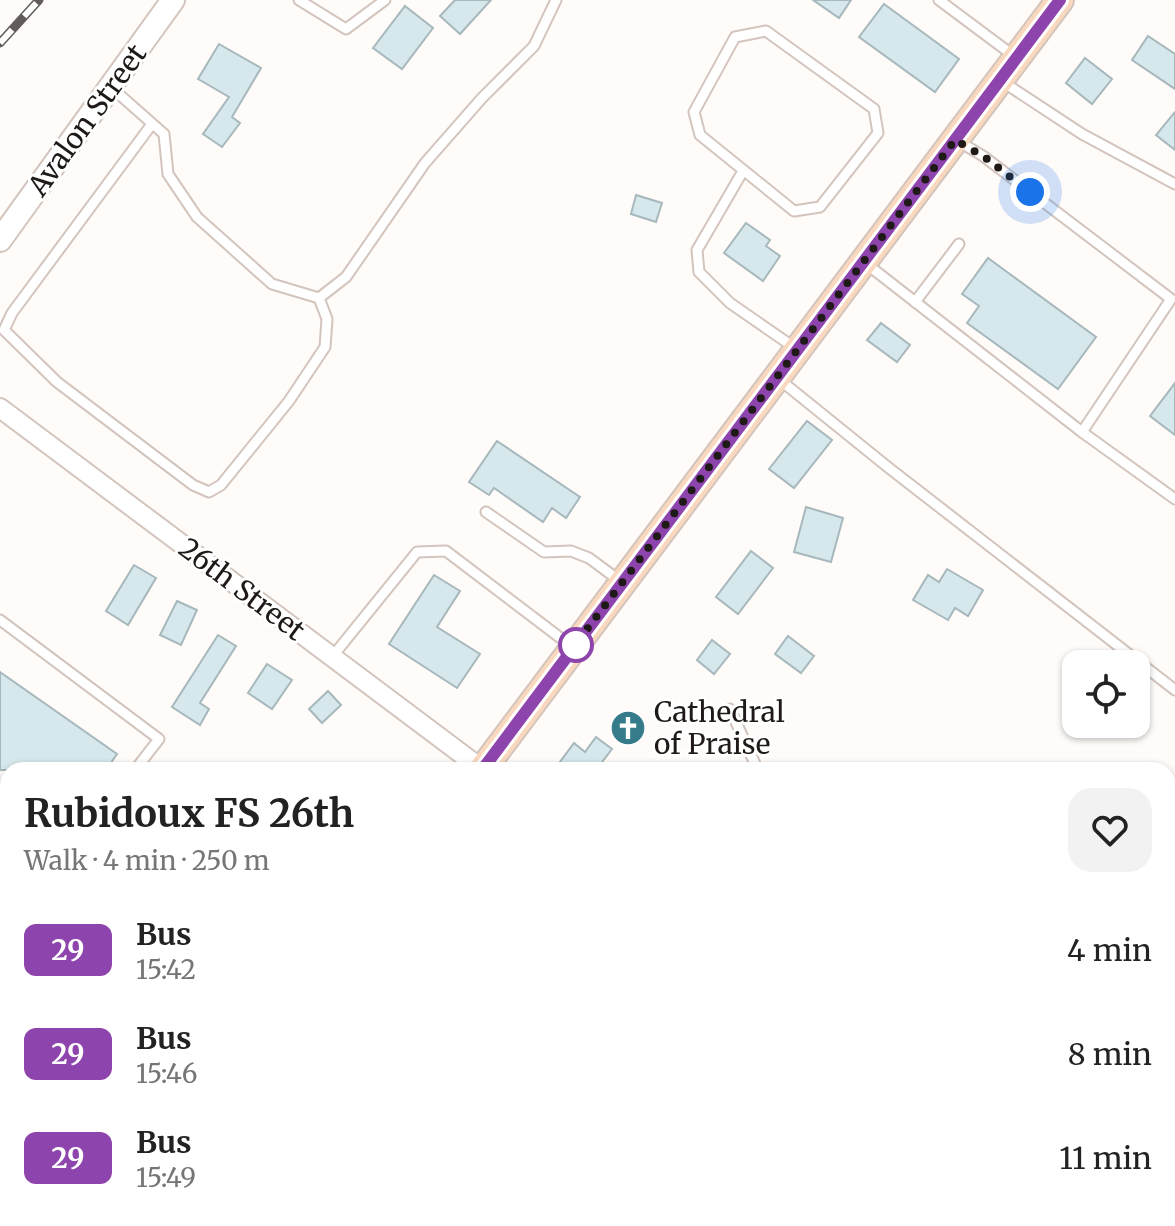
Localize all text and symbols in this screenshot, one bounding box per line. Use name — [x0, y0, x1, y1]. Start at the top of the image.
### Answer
street label: Avalon Street — [19, 37, 154, 204]
your location — [1010, 172, 1050, 212]
street label: 26th Street — [172, 530, 312, 648]
unlabelled marker — [559, 628, 593, 662]
map controls — [1062, 650, 1150, 738]
button: locate — [1062, 650, 1150, 738]
place label: Cathedral of Praise — [654, 694, 785, 762]
church icon: Cathedral of Praise — [609, 709, 647, 747]
button: heart — [1068, 788, 1152, 872]
text: Rubidoux FS 26th — [24, 790, 354, 837]
text: Walk · 4 min · 250 m — [24, 844, 270, 877]
text: Bus — [136, 915, 192, 953]
text: 4 min — [1067, 931, 1152, 969]
text: 29 — [51, 932, 85, 968]
text: 15:42 — [136, 953, 196, 986]
text: Bus — [136, 1019, 192, 1057]
text: 8 min — [1068, 1035, 1152, 1073]
text: 29 — [51, 1036, 85, 1072]
text: 15:46 — [136, 1057, 197, 1090]
text: Bus — [136, 1123, 192, 1161]
text: 11 min — [1059, 1139, 1152, 1177]
text: 29 — [51, 1140, 85, 1176]
text: 15:49 — [136, 1161, 196, 1194]

